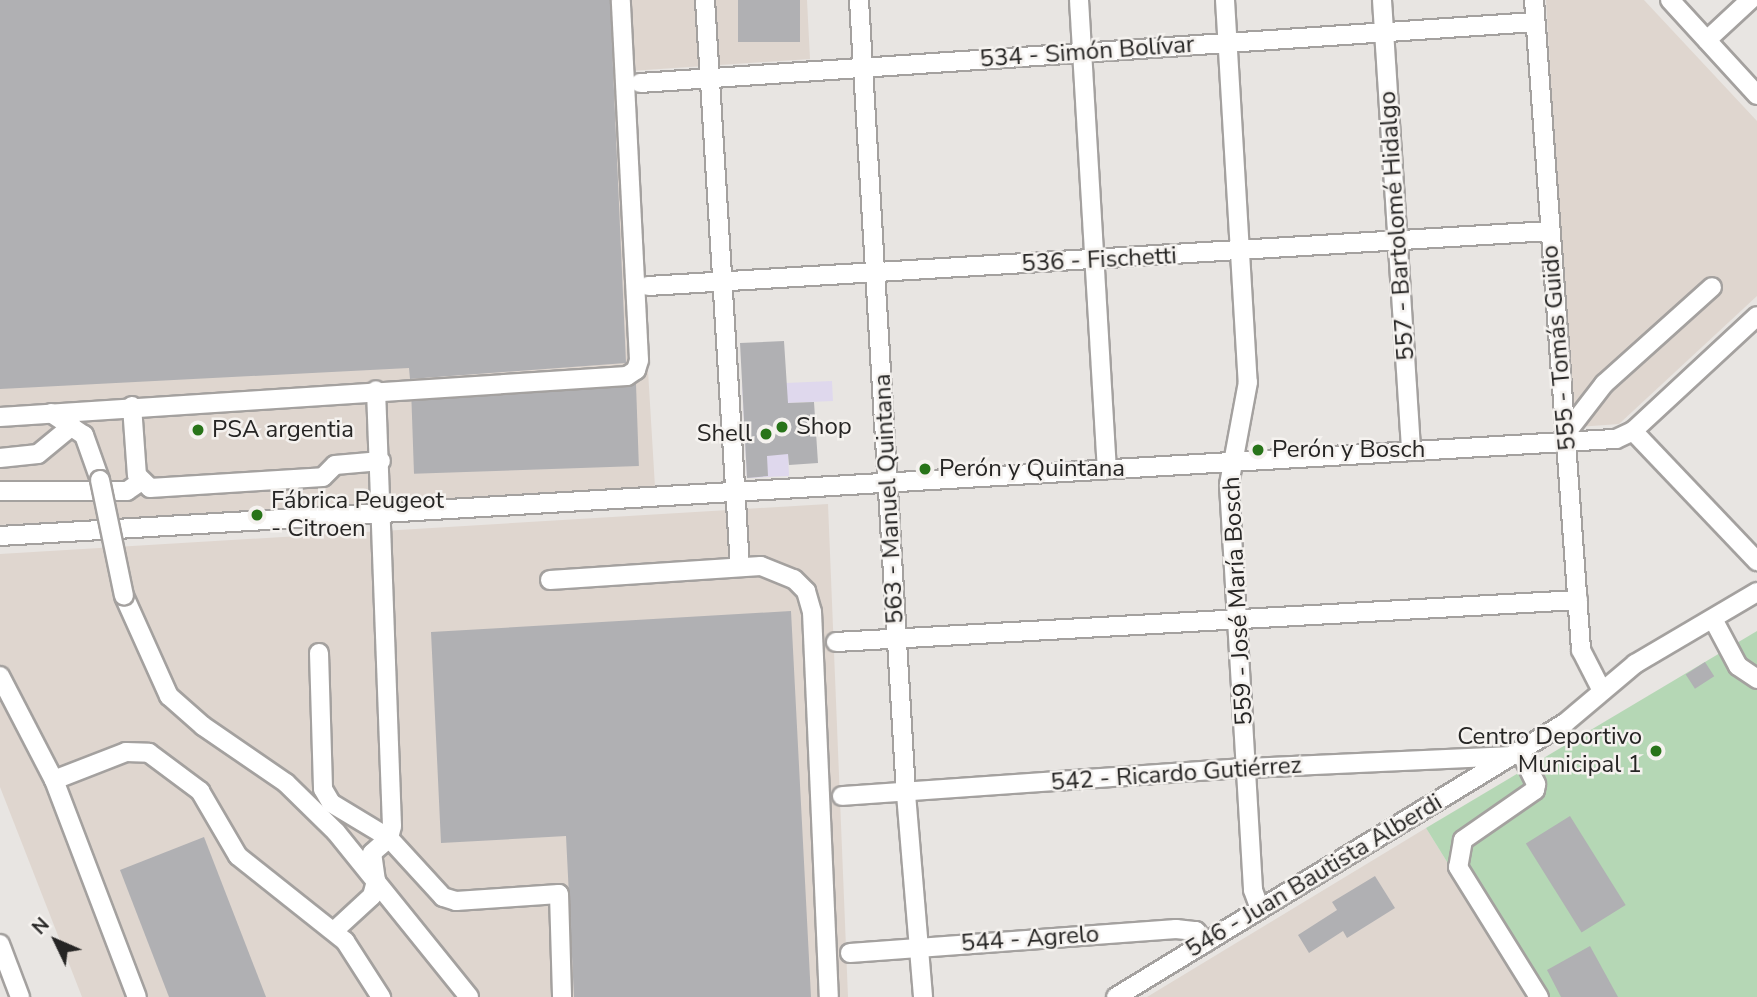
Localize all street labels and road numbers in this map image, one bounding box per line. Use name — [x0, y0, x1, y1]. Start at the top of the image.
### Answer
street label: 534 - Simón Bolívar — [979, 30, 1195, 74]
street label: 557 - Bartolomé Hidalgo — [1373, 90, 1421, 362]
street label: 536 - Fischetti — [1021, 242, 1177, 278]
street label: 555 - Tomás Guido — [1536, 244, 1582, 452]
street label: 563 - Manuel Quintana — [868, 373, 910, 625]
street label: 559 - José María Bosch — [1217, 476, 1259, 726]
street label: 542 - Ricardo Gutiérrez — [1050, 751, 1302, 797]
street label: 546 - Juan Bautista Alberdi — [1181, 788, 1447, 964]
street label: 544 - Agrelo — [960, 920, 1100, 958]

